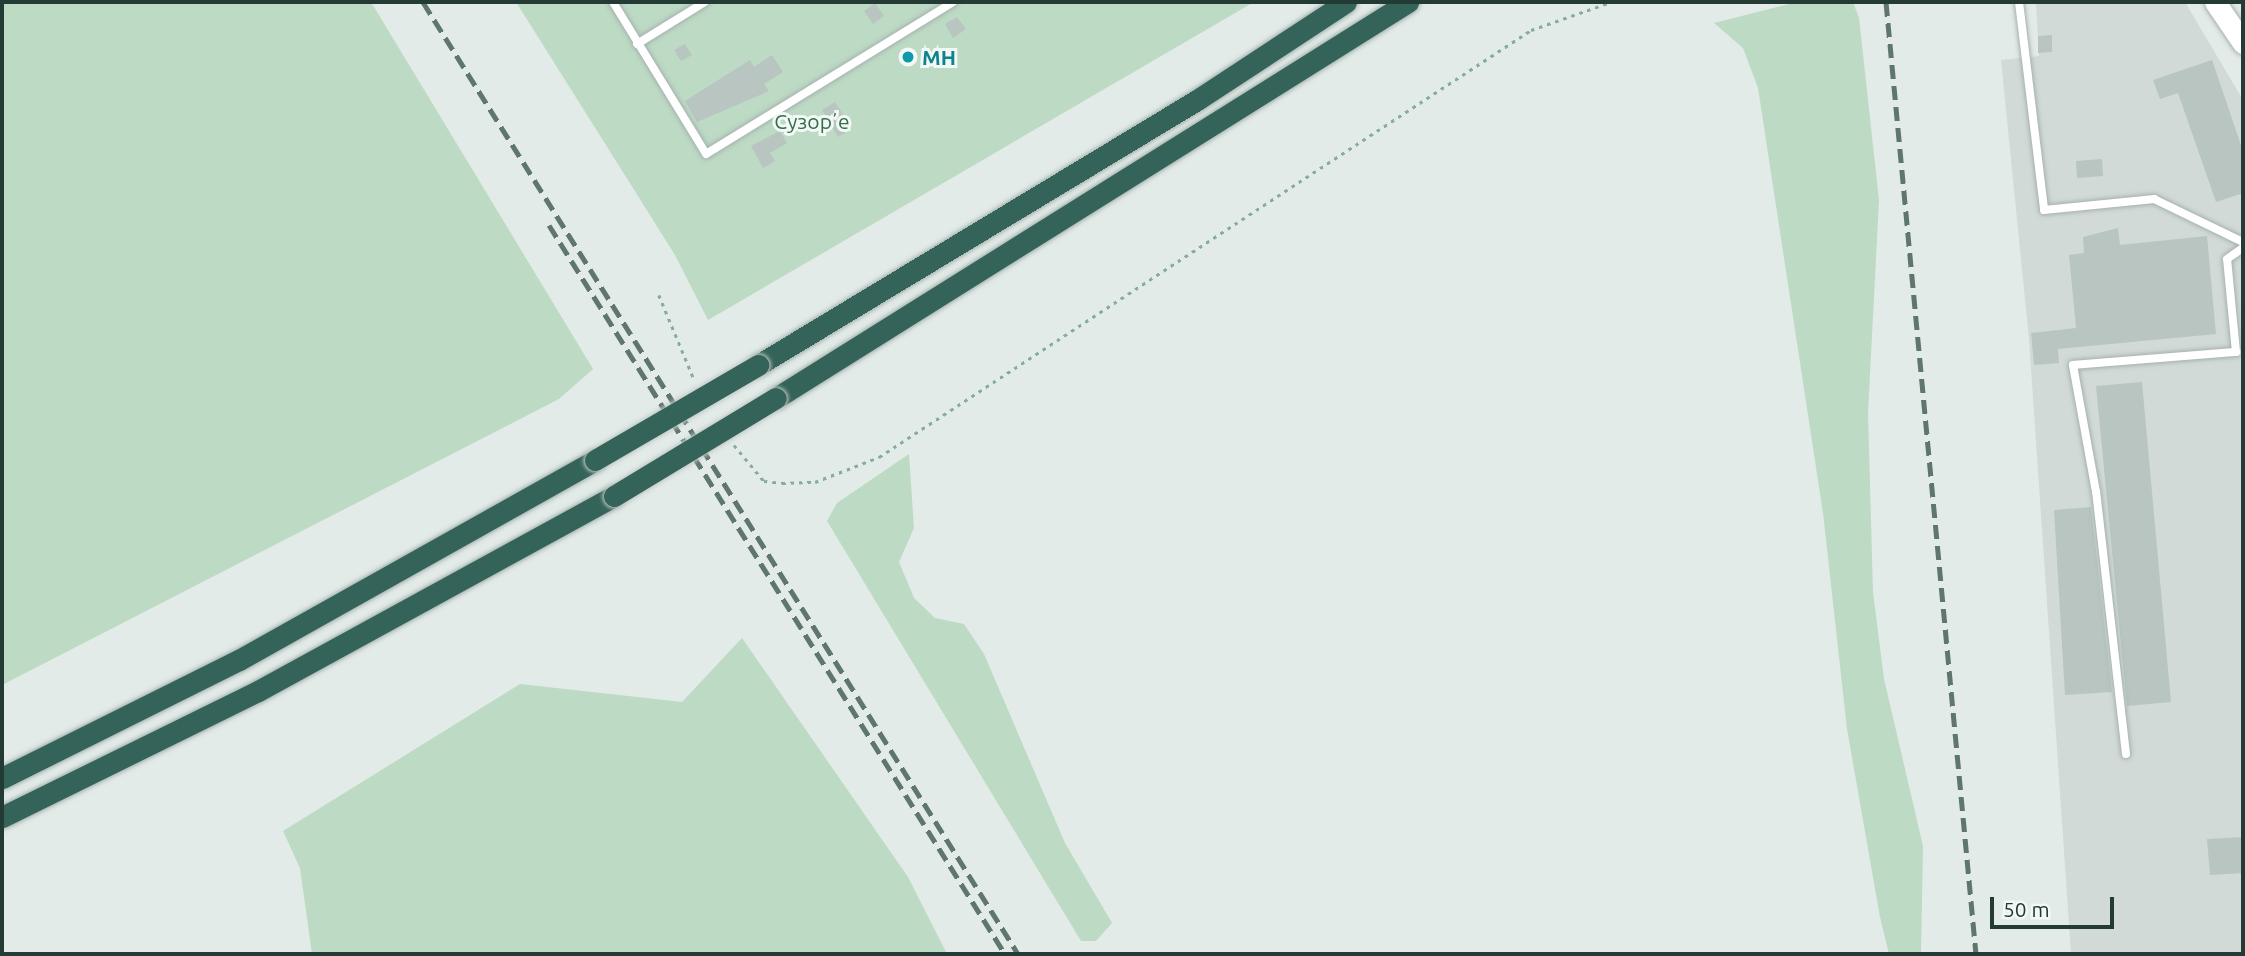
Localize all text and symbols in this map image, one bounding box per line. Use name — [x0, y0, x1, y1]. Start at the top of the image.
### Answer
place label: МН — [922, 44, 956, 70]
marker: МН — [900, 49, 916, 65]
park label: Сузорʼе — [774, 108, 850, 134]
scale bar — [1993, 883, 2117, 927]
text: 50 m — [2003, 897, 2050, 921]

